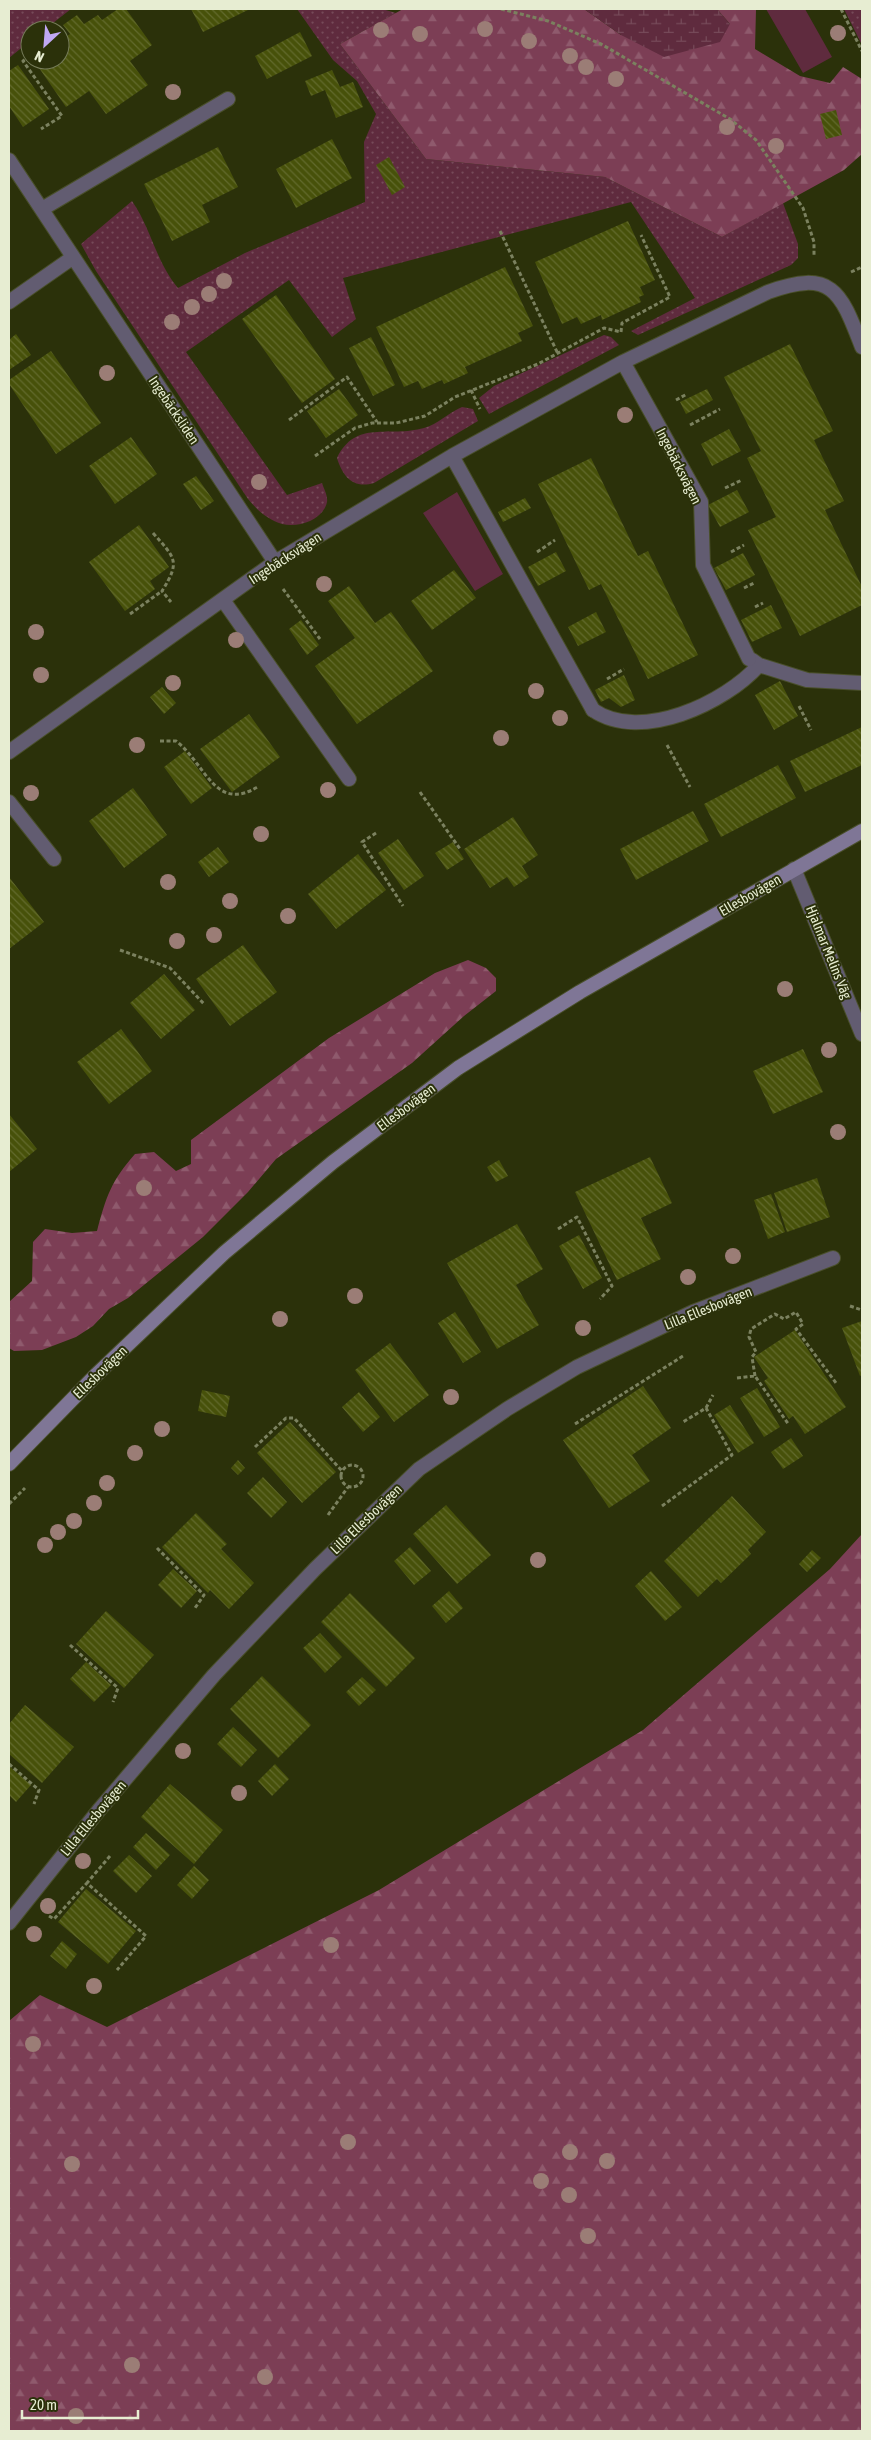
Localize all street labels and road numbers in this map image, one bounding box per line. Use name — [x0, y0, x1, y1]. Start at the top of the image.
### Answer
street label: Ingebäcksliden — [145, 373, 203, 447]
street label: Ingebäcksvägen — [653, 425, 705, 507]
street label: Ingebäcksvägen — [246, 529, 324, 587]
street label: Ellesbovägen — [716, 871, 784, 919]
street label: Hjalmar Melins Väg — [803, 903, 855, 1001]
street label: Ellesbovägen — [374, 1080, 438, 1134]
street label: Lilla Ellesbovägen — [662, 1283, 754, 1333]
street label: Ellesbovägen — [70, 1342, 130, 1402]
street label: Lilla Ellesbovägen — [327, 1481, 405, 1557]
street label: Lilla Ellesbovägen — [57, 1777, 129, 1859]

